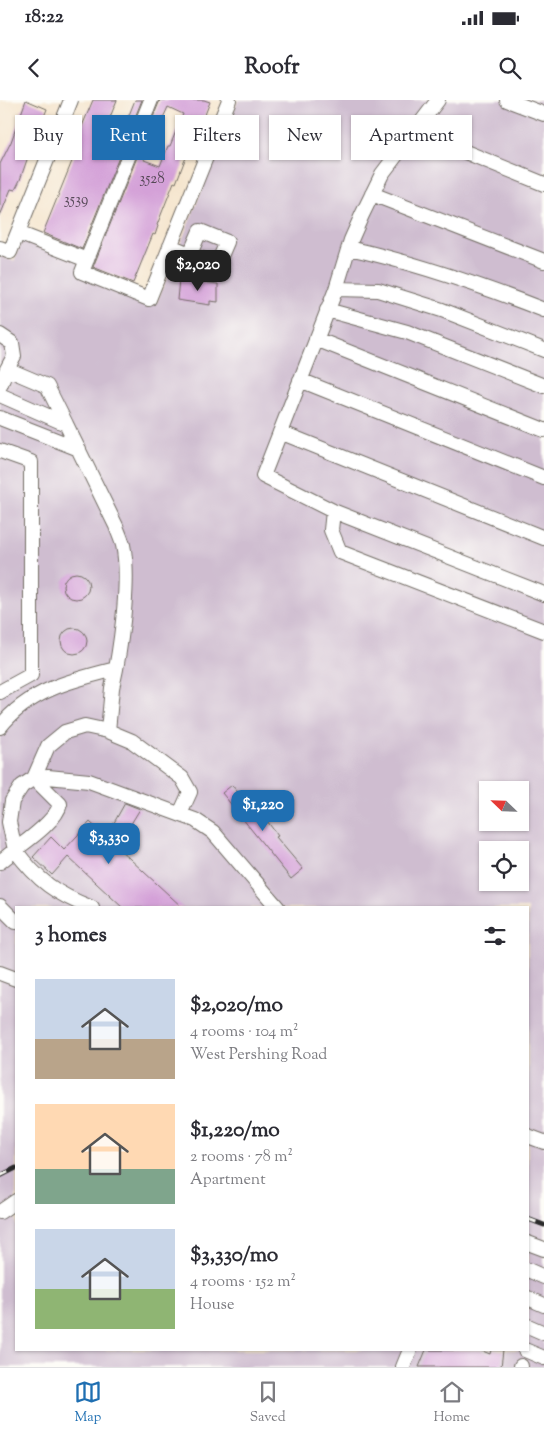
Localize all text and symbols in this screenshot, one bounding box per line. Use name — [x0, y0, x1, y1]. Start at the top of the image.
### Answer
text: 18:22 — [25, 4, 64, 31]
text: Roofr — [244, 52, 300, 84]
icon: back — [20, 54, 48, 82]
icon: search — [496, 54, 524, 82]
chip: Buy — [15, 115, 82, 160]
chip: Rent — [92, 115, 165, 160]
chip: Filters — [175, 115, 259, 160]
chip: New — [269, 115, 341, 160]
chip: Apartment — [351, 115, 472, 160]
house number: 3528 — [139, 169, 165, 190]
house number: 3539 — [64, 190, 88, 211]
pin: $2,020 — [157, 250, 239, 292]
text: $2,020 — [176, 254, 220, 277]
north arrow — [479, 781, 529, 831]
map controls — [479, 781, 529, 891]
pin: $1,220 — [222, 790, 304, 832]
text: $1,220 — [242, 794, 284, 817]
pin: $3,330 — [68, 822, 150, 865]
text: $3,330 — [89, 827, 129, 850]
button: locate — [479, 841, 529, 891]
text: 3 homes — [35, 921, 107, 951]
icon: filters — [481, 922, 509, 950]
text: $2,020/mo — [190, 991, 283, 1021]
icon: home — [75, 999, 135, 1059]
text: 4 rooms · 104 m² — [190, 1021, 298, 1044]
text: West Pershing Road — [190, 1044, 327, 1067]
text: $1,220/mo — [190, 1116, 280, 1146]
icon: home — [75, 1124, 135, 1184]
text: 2 rooms · 78 m² — [190, 1146, 293, 1169]
text: Apartment — [190, 1169, 266, 1192]
text: $3,330/mo — [190, 1241, 278, 1271]
icon: home — [75, 1249, 135, 1309]
text: 4 rooms · 152 m² — [190, 1271, 296, 1294]
text: House — [190, 1294, 234, 1317]
tab: Map — [74, 1378, 102, 1428]
tab: Saved — [250, 1378, 286, 1428]
tab: Home — [433, 1378, 470, 1428]

